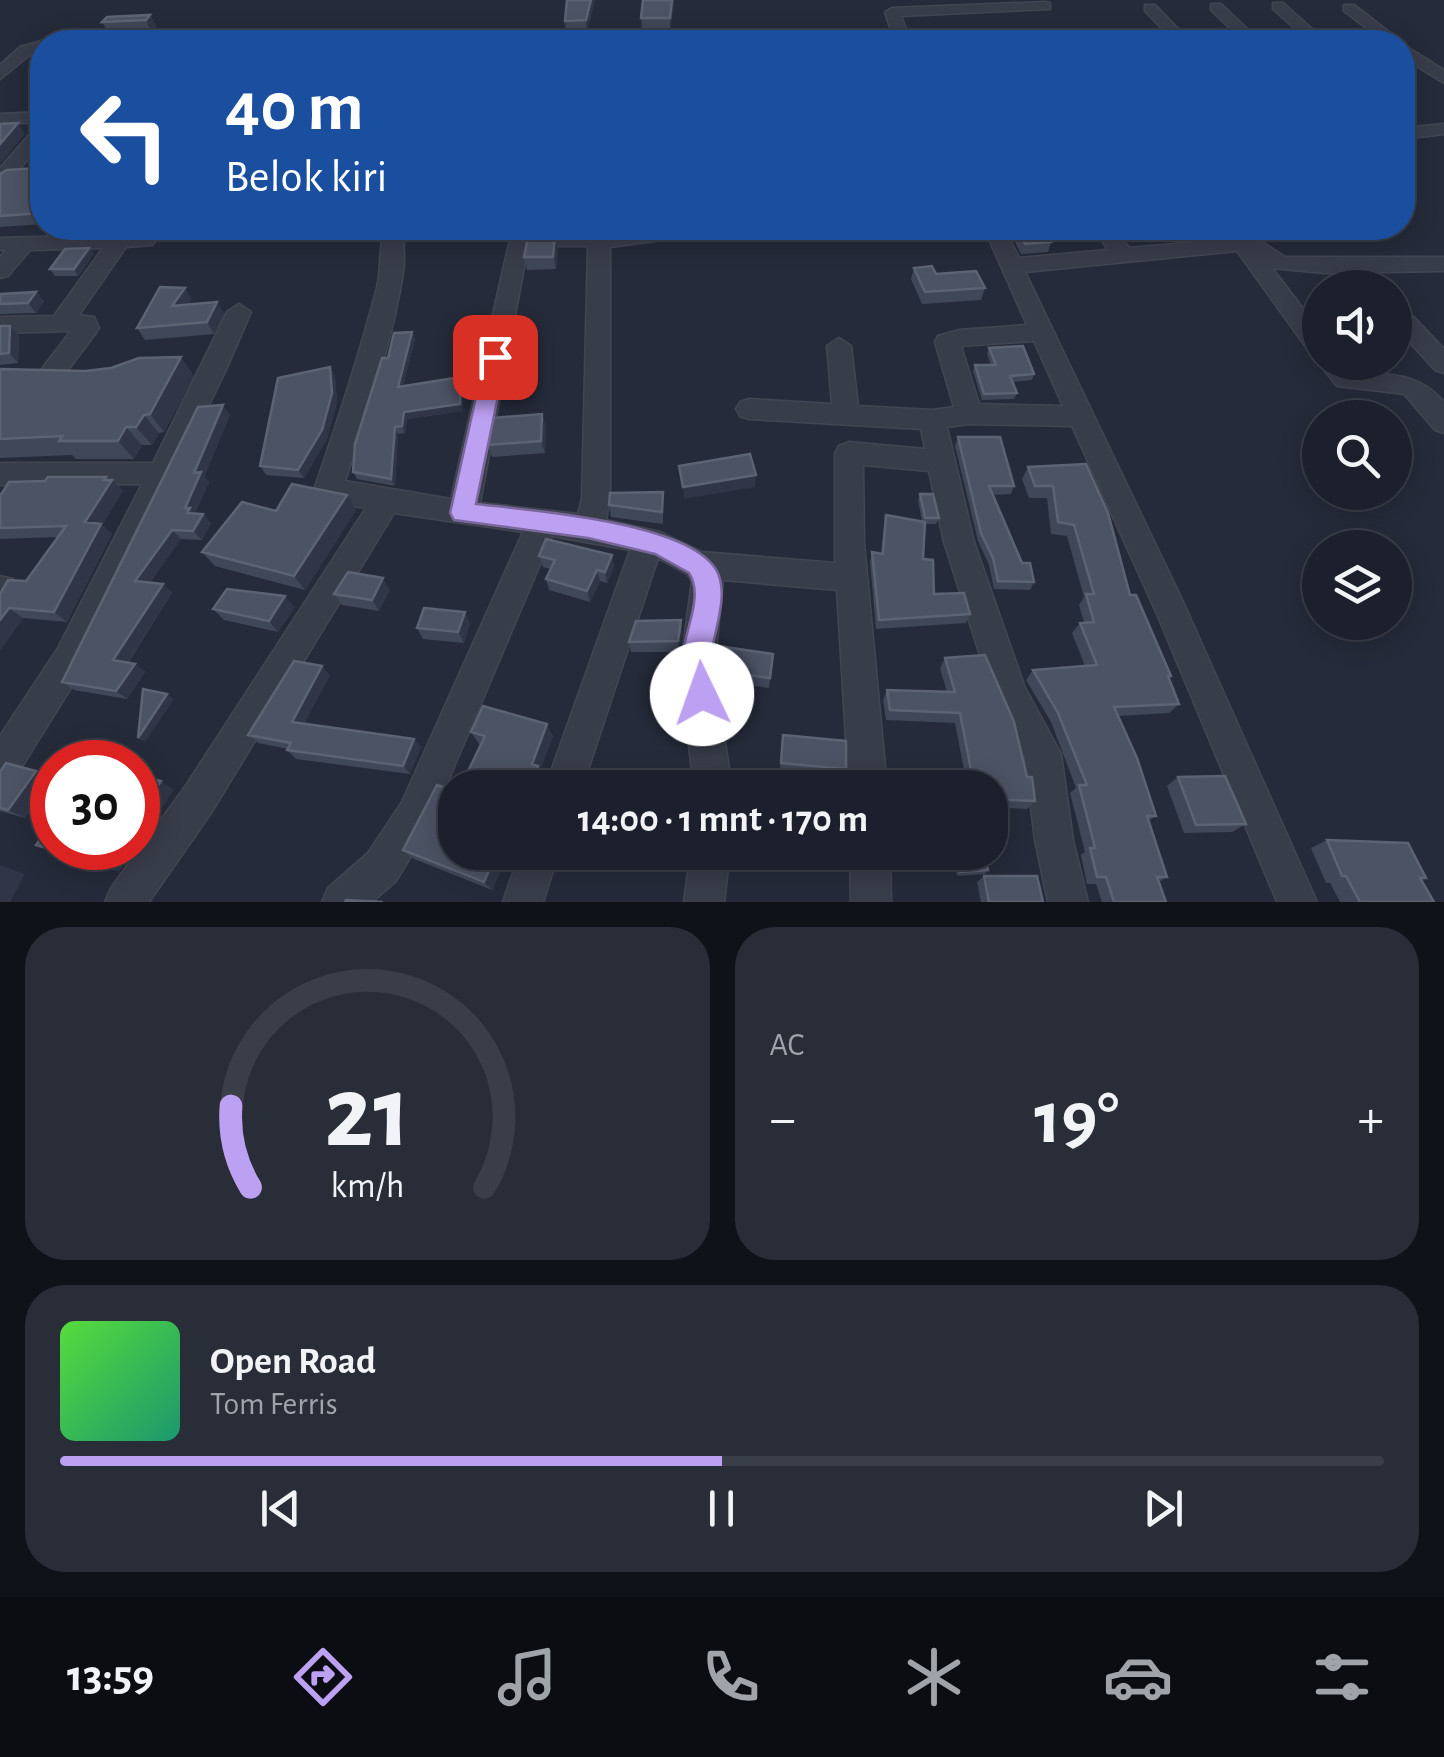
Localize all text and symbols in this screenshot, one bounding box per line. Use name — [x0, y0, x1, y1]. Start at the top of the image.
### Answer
icon: left — [60, 70, 190, 200]
text: 40 m — [225, 73, 364, 143]
text: Belok kiri — [225, 155, 387, 200]
map controls — [1302, 270, 1412, 640]
button: sound — [1302, 270, 1412, 380]
pin — [453, 315, 538, 400]
icon: arrive — [468, 330, 523, 385]
button: search — [1302, 400, 1412, 510]
button: layers — [1302, 530, 1412, 640]
position arrow — [650, 642, 754, 746]
speed limit sign: 30 — [30, 740, 160, 870]
text: 14:00 · 1 mnt · 170 m — [578, 801, 868, 839]
text: AC — [770, 1029, 804, 1061]
text: 21 — [324, 1062, 410, 1166]
text: 19° — [1034, 1082, 1119, 1157]
text: − — [770, 1092, 796, 1147]
text: + — [1358, 1092, 1384, 1147]
text: km/h — [330, 1168, 404, 1204]
text: Open Road — [210, 1343, 376, 1381]
text: Tom Ferris — [210, 1388, 338, 1420]
icon: previous — [253, 1481, 308, 1536]
icon: pause — [694, 1481, 749, 1536]
icon: next — [1136, 1481, 1191, 1536]
icon: directions — [288, 1642, 358, 1712]
icon: music — [492, 1642, 562, 1712]
icon: phone — [696, 1642, 766, 1712]
icon: climate — [899, 1642, 969, 1712]
icon: car — [1103, 1642, 1173, 1712]
icon: filters — [1307, 1642, 1377, 1712]
text: 13:59 — [67, 1654, 154, 1699]

